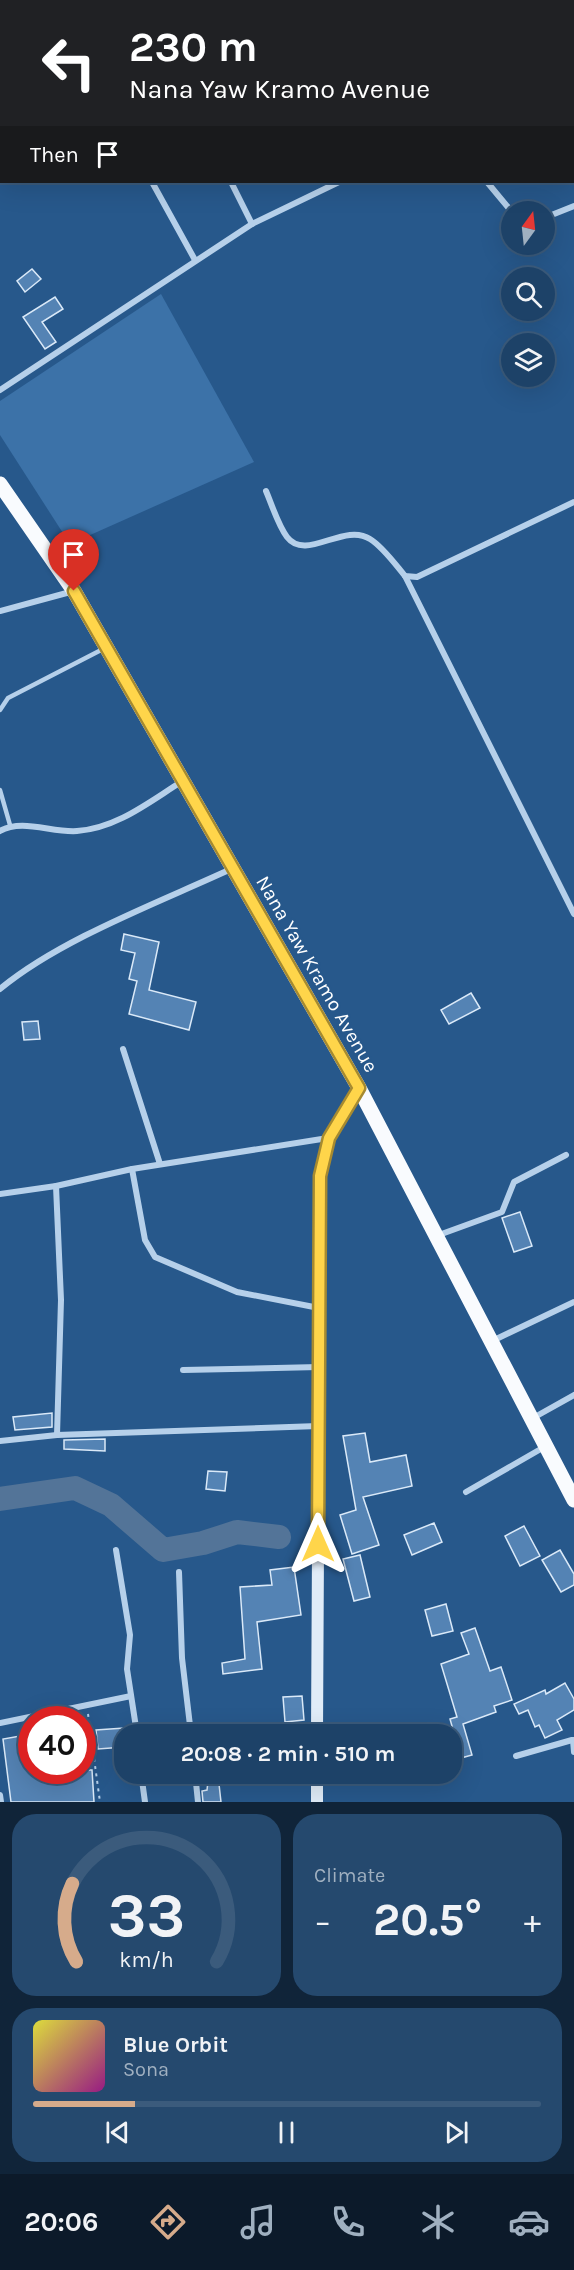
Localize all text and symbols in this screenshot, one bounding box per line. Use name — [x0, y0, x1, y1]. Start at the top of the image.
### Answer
text: 230 m — [129, 22, 258, 72]
icon: left — [30, 24, 108, 102]
text: Nana Yaw Kramo Avenue — [129, 73, 430, 105]
icon: arrive — [91, 138, 124, 171]
text: Then — [30, 142, 79, 168]
north arrow — [501, 201, 555, 255]
map controls — [501, 201, 555, 387]
button: search — [501, 267, 555, 321]
button: layers — [501, 333, 555, 387]
pin — [48, 529, 99, 591]
icon: arrive — [57, 538, 90, 571]
street label: Nana Yaw Kramo Avenue — [251, 872, 383, 1076]
position arrow — [286, 1512, 350, 1576]
speed limit sign: 40 — [18, 1706, 96, 1784]
text: 20:08 · 2 min · 510 m — [181, 1741, 395, 1767]
text: Climate — [314, 1864, 385, 1887]
text: 33 — [108, 1879, 185, 1952]
text: 20.5° — [373, 1894, 482, 1946]
text: − — [314, 1902, 331, 1940]
text: + — [524, 1902, 541, 1940]
text: km/h — [119, 1947, 174, 1972]
text: Blue Orbit — [123, 2032, 228, 2058]
text: Sona — [123, 2058, 169, 2081]
icon: previous — [101, 2116, 134, 2149]
icon: pause — [270, 2116, 303, 2149]
icon: next — [440, 2116, 473, 2149]
icon: directions — [147, 2201, 189, 2243]
icon: music — [237, 2201, 279, 2243]
icon: phone — [327, 2201, 369, 2243]
icon: climate — [417, 2201, 459, 2243]
icon: car — [508, 2201, 550, 2243]
text: 20:06 — [24, 2206, 98, 2238]

